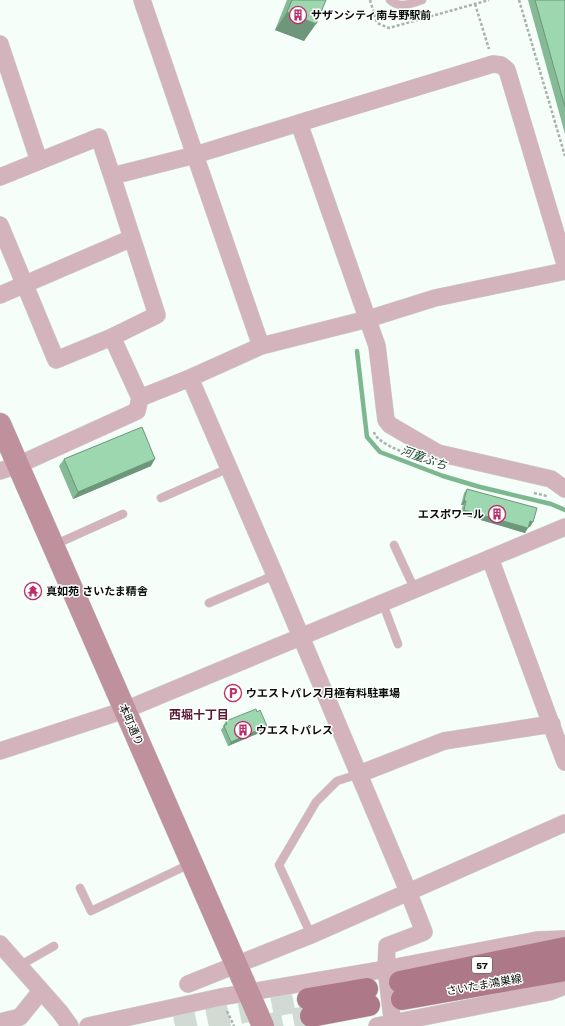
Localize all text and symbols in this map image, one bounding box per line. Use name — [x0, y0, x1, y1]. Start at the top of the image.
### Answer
building icon: サザンシティ南与野駅前 — [288, 5, 308, 25]
place label: サザンシティ南与野駅前 — [311, 9, 431, 22]
water label: 河童ぶち — [399, 443, 449, 473]
building icon: エスポワール — [487, 504, 507, 524]
place label: エスポワール — [418, 508, 484, 521]
temple icon: 真如苑 さいたま精舎 — [23, 581, 43, 601]
place label: 真如苑 さいたま精舎 — [46, 585, 149, 598]
parking icon: ウエストパレス月極有料駐車場 — [223, 683, 243, 703]
place label: ウエストパレス月極有料駐車場 — [246, 687, 400, 700]
street label: 本町通り — [116, 702, 146, 748]
district label: 西堀十丁目 — [169, 708, 229, 722]
building icon: ウエストパレス — [233, 720, 253, 740]
place label: ウエストパレス — [256, 724, 333, 737]
road number: 57 — [472, 957, 492, 973]
street label: さいたま鴻巣線 — [445, 972, 523, 998]

